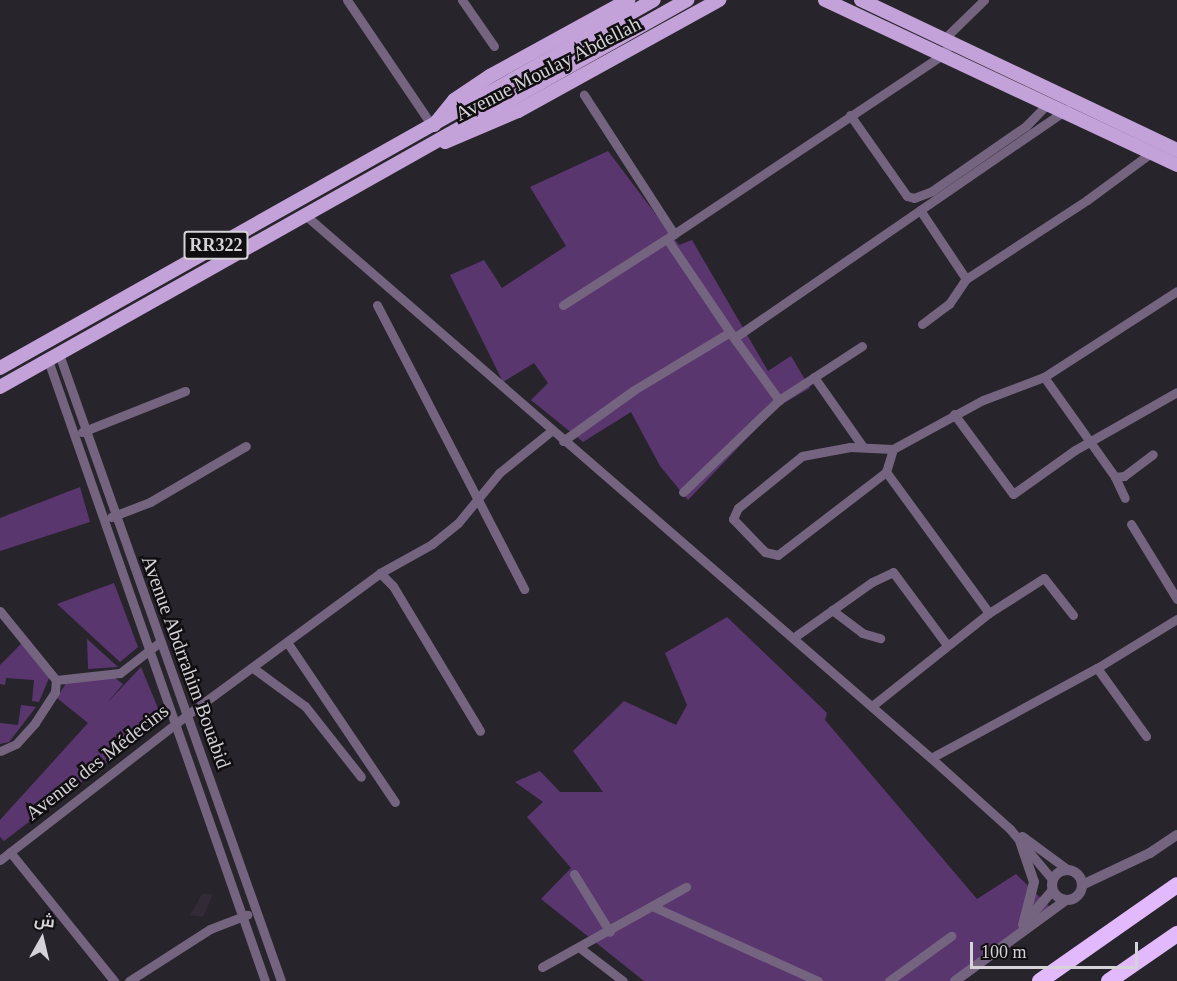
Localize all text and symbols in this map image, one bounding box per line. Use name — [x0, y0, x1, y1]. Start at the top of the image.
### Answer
street label: Avenue Moulay Abdellah — [451, 11, 645, 127]
road number: RR322 — [183, 230, 249, 260]
street label: Avenue Abdrrahim Bouabid — [136, 552, 236, 772]
street label: Avenue des Médecins — [21, 699, 173, 825]
north arrow — [12, 909, 72, 969]
text: ش — [33, 911, 56, 931]
scale bar — [973, 930, 1141, 968]
text: 100 m — [981, 942, 1027, 962]

